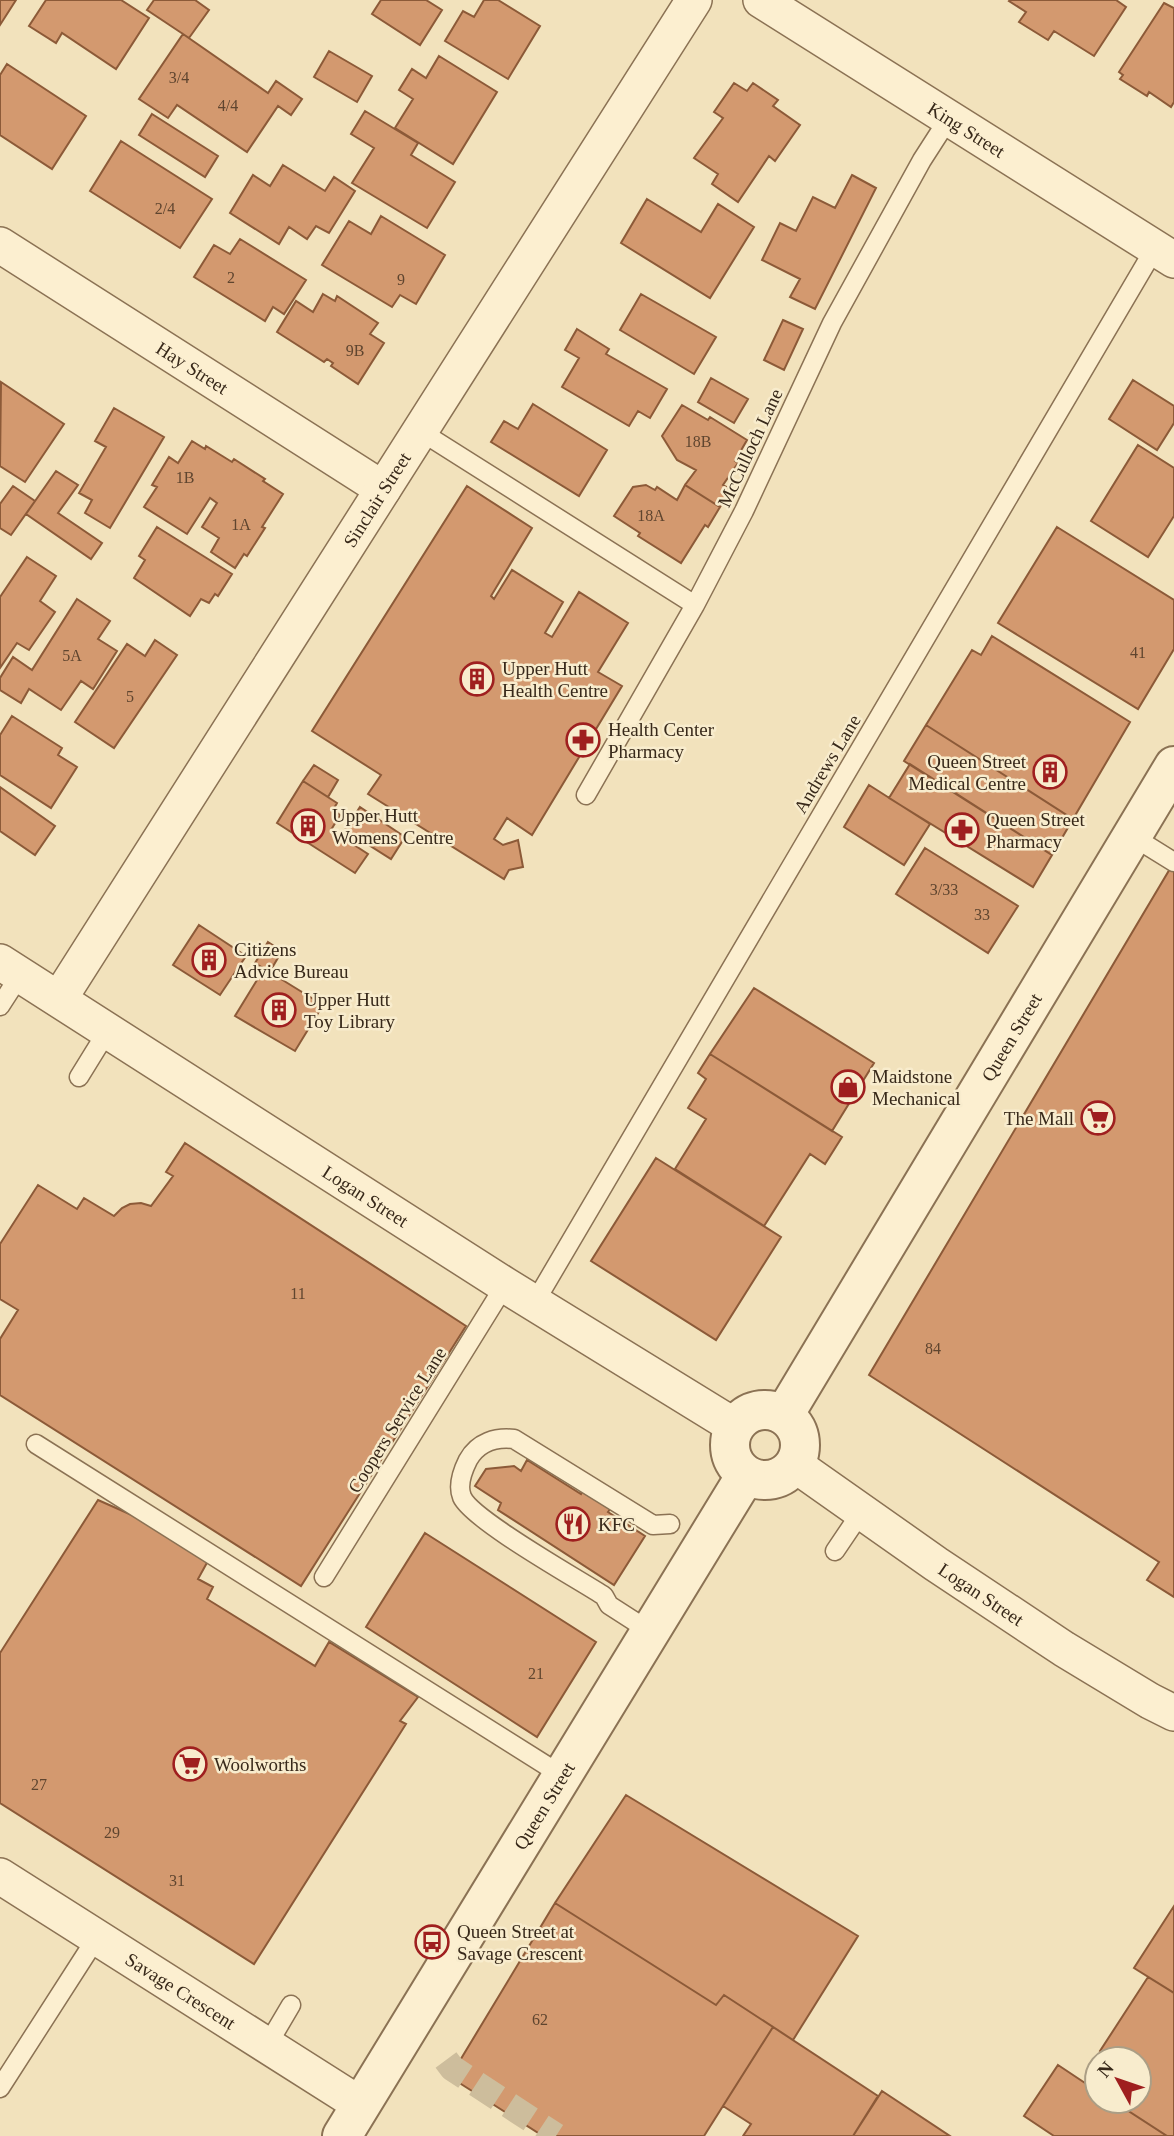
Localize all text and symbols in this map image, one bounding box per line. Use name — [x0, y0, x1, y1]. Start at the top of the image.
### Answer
house number: 3/4 — [169, 69, 189, 86]
house number: 4/4 — [218, 97, 238, 114]
street label: King Street — [924, 97, 1010, 162]
house number: 2/4 — [155, 200, 175, 217]
house number: 2 — [227, 269, 235, 286]
house number: 9 — [397, 271, 405, 288]
street label: Hay Street — [153, 337, 233, 398]
house number: 9B — [346, 342, 364, 359]
street label: McCulloch Lane — [713, 385, 787, 511]
house number: 18B — [685, 433, 711, 450]
street label: Sinclair Street — [339, 447, 415, 551]
house number: 1B — [176, 469, 194, 486]
house number: 18A — [637, 507, 665, 524]
house number: 1A — [231, 516, 251, 533]
house number: 41 — [1130, 644, 1146, 661]
house number: 5A — [62, 647, 82, 664]
place label: Upper Hutt Health Centre — [502, 658, 608, 701]
building icon: Upper Hutt Health Centre — [458, 660, 496, 698]
house number: 5 — [126, 688, 134, 705]
street label: Andrews Lane — [789, 711, 865, 817]
place label: Health Center Pharmacy — [608, 719, 715, 762]
pharmacy icon: Health Center Pharmacy — [564, 721, 602, 759]
place label: Queen Street Medical Centre — [908, 751, 1027, 794]
building icon: Queen Street Medical Centre — [1031, 753, 1069, 791]
place label: Upper Hutt Womens Centre — [332, 805, 453, 848]
building icon: Upper Hutt Womens Centre — [289, 807, 327, 845]
place label: Queen Street Pharmacy — [986, 809, 1085, 852]
pharmacy icon: Queen Street Pharmacy — [943, 811, 981, 849]
house number: 3/33 — [930, 881, 958, 898]
house number: 33 — [974, 906, 990, 923]
place label: Citizens Advice Bureau — [234, 939, 349, 982]
building icon: Citizens Advice Bureau — [190, 941, 228, 979]
place label: Upper Hutt Toy Library — [304, 989, 396, 1032]
street label: Queen Street — [977, 989, 1046, 1085]
building icon: Upper Hutt Toy Library — [260, 991, 298, 1029]
place label: Maidstone Mechanical — [872, 1066, 961, 1109]
shop icon: Maidstone Mechanical — [829, 1068, 867, 1106]
supermarket icon: The Mall — [1079, 1099, 1117, 1137]
place label: The Mall — [1004, 1108, 1074, 1129]
street label: Logan Street — [319, 1161, 413, 1231]
house number: 11 — [290, 1285, 306, 1302]
house number: 84 — [925, 1340, 941, 1357]
street label: Coopers Service Lane — [344, 1343, 450, 1497]
restaurant icon: KFC — [554, 1505, 592, 1543]
place label: KFC — [598, 1514, 635, 1535]
street label: Logan Street — [935, 1558, 1028, 1630]
house number: 21 — [528, 1665, 544, 1682]
supermarket icon: Woolworths — [171, 1745, 209, 1783]
place label: Woolworths — [214, 1754, 306, 1775]
street label: Queen Street — [509, 1758, 579, 1853]
house number: 27 — [31, 1776, 47, 1793]
house number: 29 — [104, 1824, 120, 1841]
house number: 31 — [169, 1872, 185, 1889]
place label: Queen Street at Savage Crescent — [457, 1921, 584, 1964]
bus stop icon: Queen Street at Savage Crescent — [413, 1923, 451, 1961]
street label: Savage Crescent — [122, 1948, 240, 2034]
house number: 62 — [532, 2011, 548, 2028]
north arrow — [1083, 2045, 1153, 2115]
text: N — [1093, 2057, 1118, 2081]

